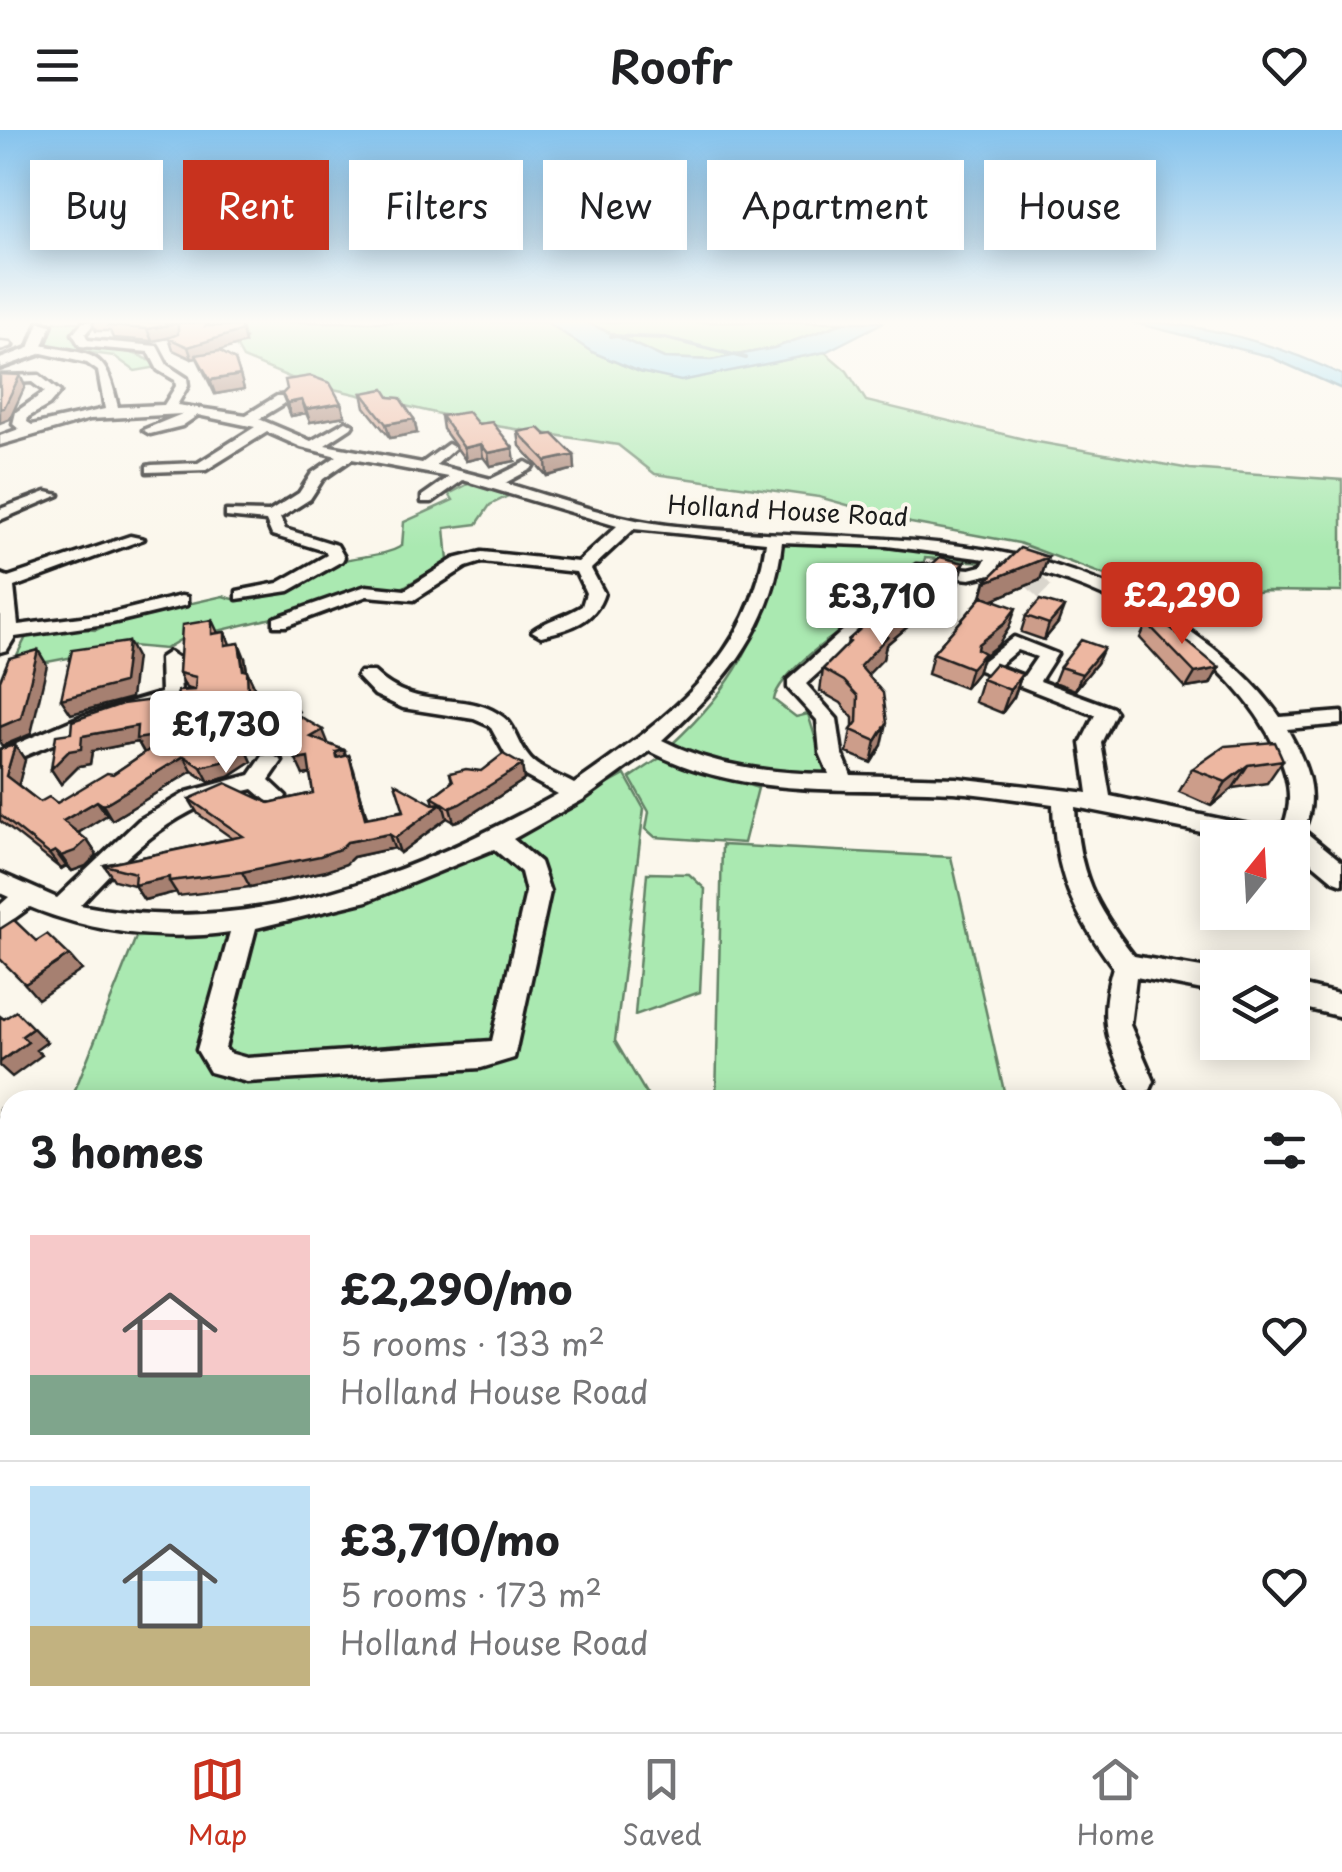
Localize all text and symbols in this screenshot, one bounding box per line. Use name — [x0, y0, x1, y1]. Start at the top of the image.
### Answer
text: Roofr — [609, 31, 733, 99]
icon: menu — [30, 38, 85, 93]
icon: heart — [1257, 38, 1312, 93]
chip: Buy — [30, 160, 163, 250]
chip: Rent — [183, 160, 329, 250]
chip: Filters — [349, 160, 523, 250]
chip: New — [543, 160, 687, 250]
chip: Apartment — [707, 160, 964, 250]
chip: House — [984, 160, 1156, 250]
street label: Holland House Road — [667, 485, 909, 535]
pin: £2,290 — [1101, 562, 1263, 647]
pin: £3,710 — [801, 563, 963, 648]
text: £2,290 — [1123, 570, 1241, 618]
text: £3,710 — [828, 571, 936, 619]
pin: £1,730 — [145, 691, 307, 776]
text: £1,730 — [172, 699, 280, 747]
north arrow — [1200, 820, 1310, 930]
map controls — [1200, 820, 1310, 1060]
button: layers — [1200, 950, 1310, 1060]
text: 3 homes — [30, 1119, 203, 1182]
icon: filters — [1257, 1123, 1312, 1178]
text: £2,290/mo — [340, 1256, 572, 1319]
icon: home — [110, 1275, 230, 1395]
icon: heart — [1257, 1308, 1312, 1363]
text: 5 rooms · 133 m² — [340, 1319, 605, 1367]
text: Holland House Road — [340, 1367, 649, 1415]
text: £3,710/mo — [340, 1507, 560, 1570]
icon: home — [110, 1526, 230, 1646]
icon: heart — [1257, 1559, 1312, 1614]
text: 5 rooms · 173 m² — [340, 1570, 602, 1618]
text: Holland House Road — [340, 1618, 649, 1666]
tab: Map — [187, 1752, 247, 1855]
tab: Saved — [622, 1752, 702, 1855]
tab: Home — [1077, 1752, 1155, 1855]

